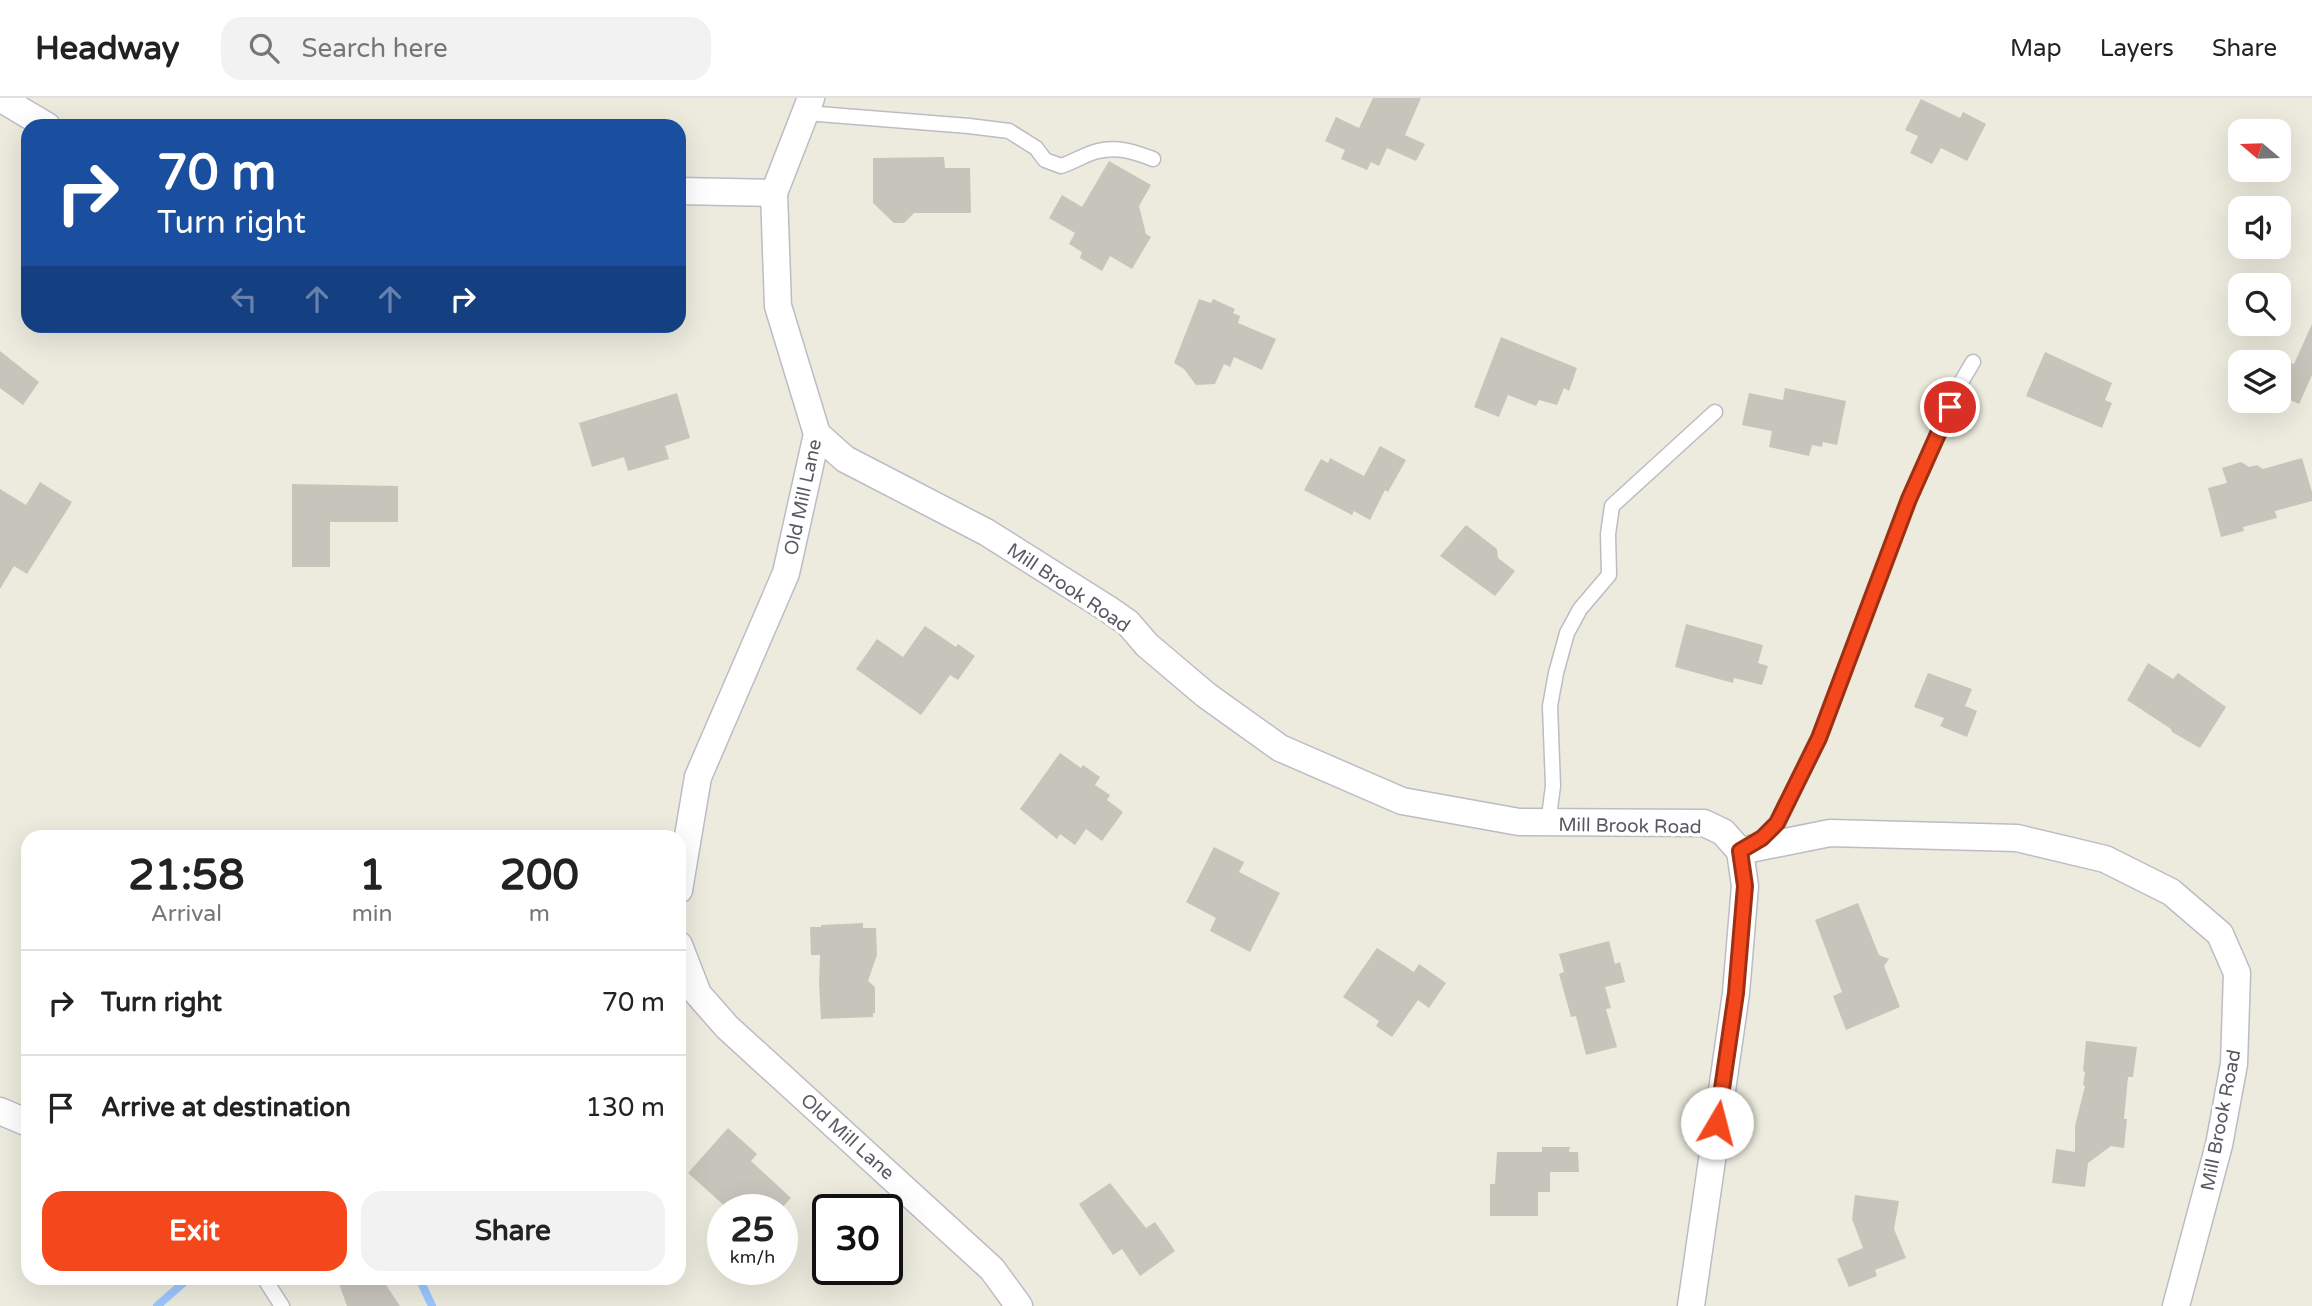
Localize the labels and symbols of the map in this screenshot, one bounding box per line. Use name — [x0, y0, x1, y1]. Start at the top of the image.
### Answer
north arrow — [2228, 119, 2291, 182]
pin — [1920, 377, 1980, 437]
street label: Old Mill Lane — [780, 437, 826, 557]
street label: Mill Brook Road — [1003, 539, 1134, 637]
street label: Mill Brook Road — [1558, 814, 1702, 838]
street label: Mill Brook Road — [2196, 1048, 2245, 1193]
position arrow — [1680, 1086, 1754, 1160]
street label: Old Mill Lane — [796, 1089, 899, 1184]
speed limit sign: 30 — [812, 1194, 903, 1285]

